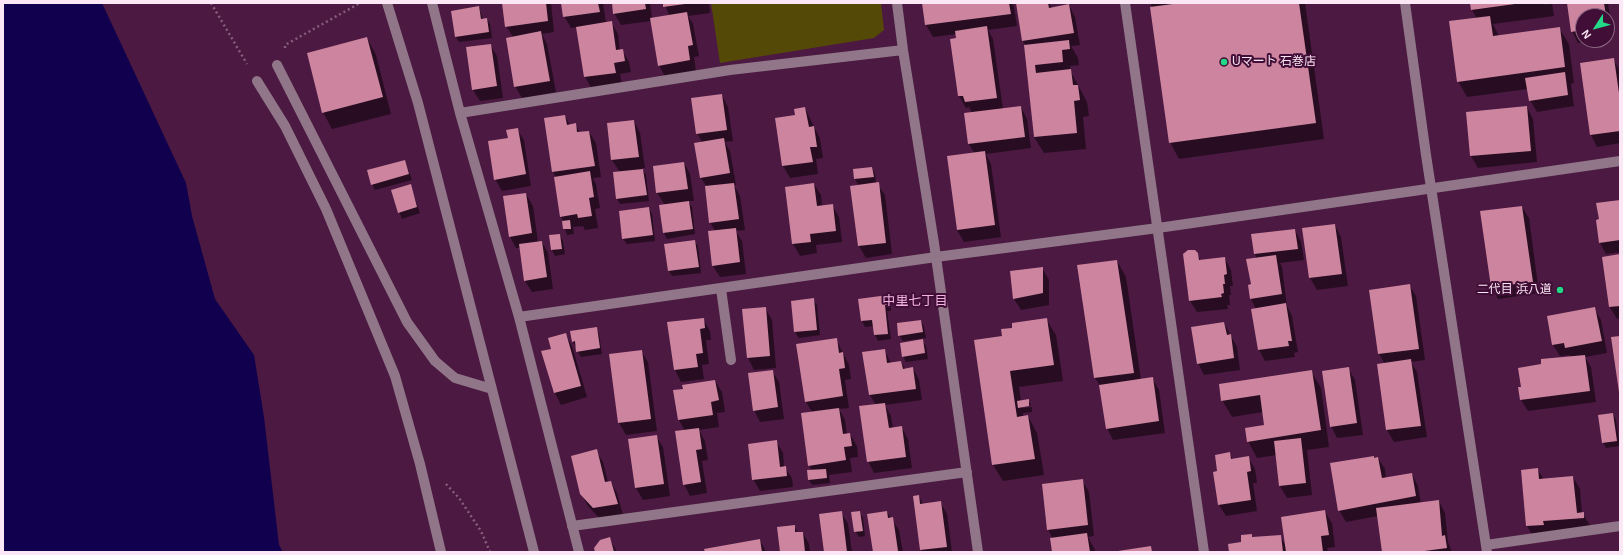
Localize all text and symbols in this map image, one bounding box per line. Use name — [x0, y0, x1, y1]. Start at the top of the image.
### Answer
north arrow — [1575, 8, 1615, 48]
text: N — [1579, 28, 1593, 41]
place label: Uマート 石巻店 — [1232, 55, 1316, 69]
marker: Uマート 石巻店 — [1219, 57, 1229, 67]
place label: 二代目 浜八道 — [1477, 283, 1552, 297]
marker: 二代目 浜八道 — [1555, 285, 1565, 295]
district label: 中里七丁目 — [883, 293, 947, 309]

